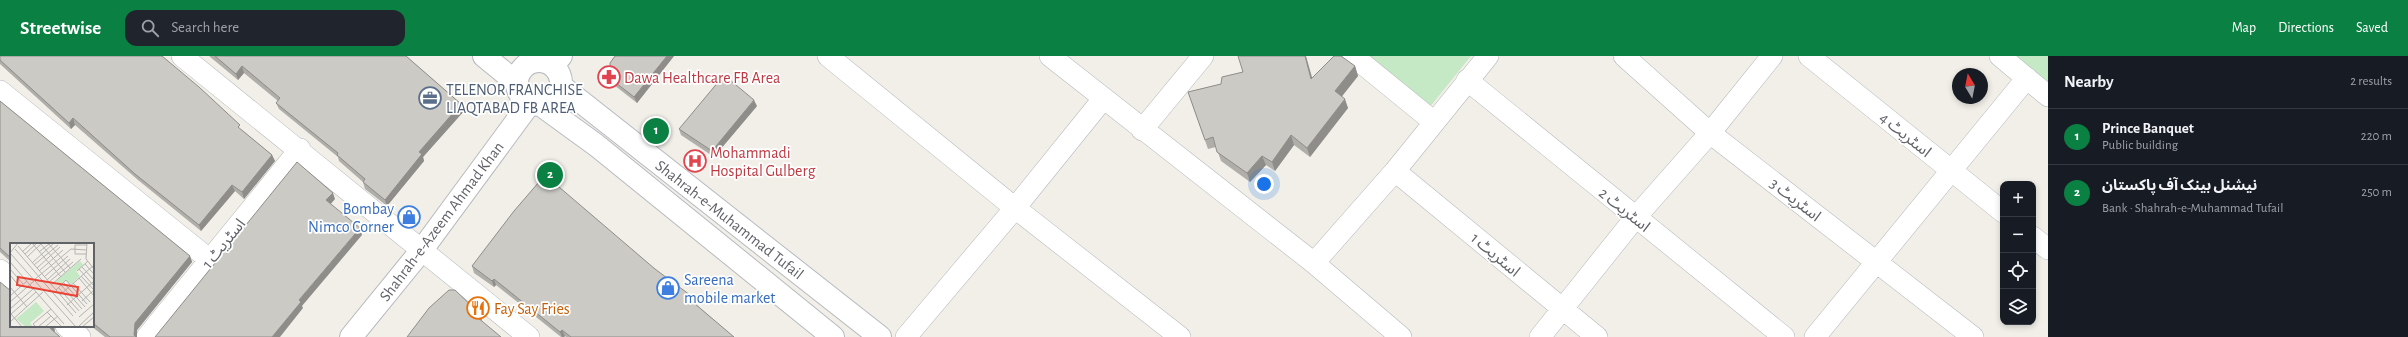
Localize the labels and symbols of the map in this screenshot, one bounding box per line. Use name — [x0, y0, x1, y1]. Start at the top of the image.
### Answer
pharmacy icon: Dawa Healthcare FB Area — [596, 64, 622, 90]
north arrow — [1952, 68, 1988, 104]
place label: Dawa Healthcare FB Area — [624, 70, 780, 86]
place label: TELENOR FRANCHISE LIAQTABAD FB AREA — [446, 82, 583, 117]
office icon: TELENOR FRANCHISE LIAQTABAD FB AREA — [417, 85, 443, 111]
street label: اسٹریٹ 4 — [1876, 109, 1934, 161]
pin: 1 — [643, 116, 669, 146]
street label: Shahrah-e-Azeem Ahmad Khan — [377, 139, 507, 304]
place label: Mohammadi Hospital Gulberg — [710, 145, 816, 179]
hospital icon: Mohammadi Hospital Gulberg — [682, 148, 708, 174]
street label: Shahrah-e-Muhammad Tufail — [652, 157, 806, 282]
pin: 2 — [537, 160, 563, 190]
your location — [1254, 174, 1274, 194]
street label: اسٹریٹ 3 — [1766, 175, 1824, 225]
street label: اسٹریٹ 2 — [1595, 185, 1653, 236]
place label: Bombay Nimco Corner — [308, 201, 395, 235]
shop icon: Bombay Nimco Corner — [396, 204, 422, 230]
street label: اسٹریٹ 1 — [199, 216, 249, 272]
street label: اسٹریٹ 1 — [1467, 230, 1523, 280]
inset map — [10, 243, 94, 327]
place label: Sareena mobile market — [684, 272, 775, 306]
shop icon: Sareena mobile market — [655, 275, 681, 301]
restaurant icon: Fay Say Fries — [465, 295, 491, 321]
place label: Fay Say Fries — [494, 301, 570, 318]

